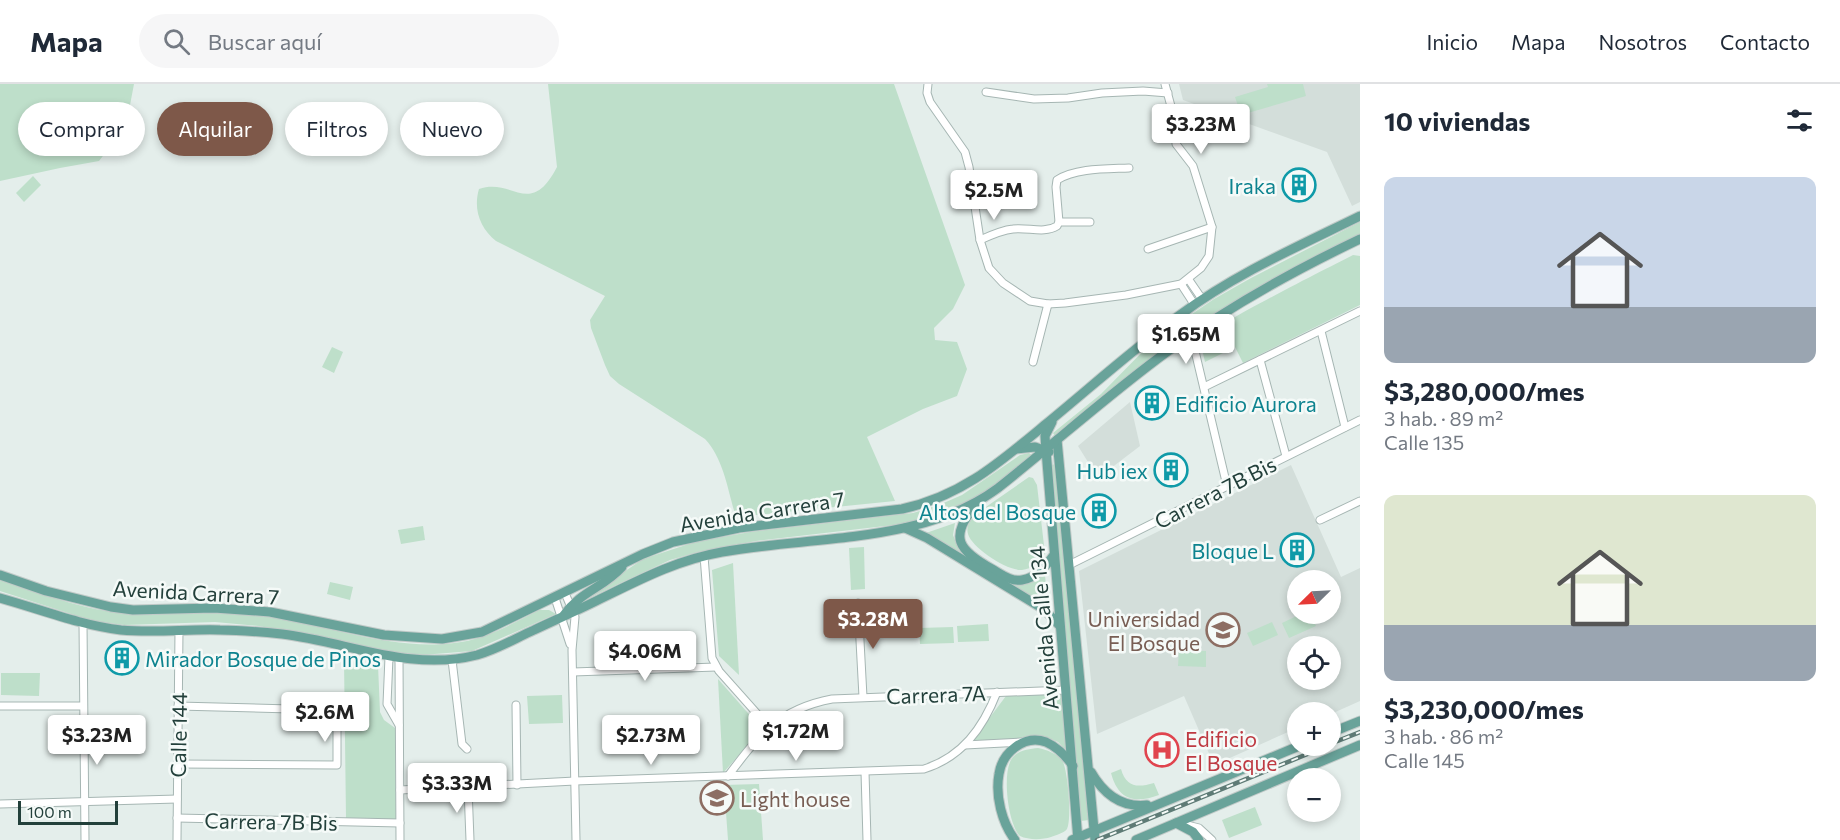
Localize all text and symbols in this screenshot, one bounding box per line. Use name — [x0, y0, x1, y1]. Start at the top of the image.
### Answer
search box — [139, 14, 559, 68]
text: Mapa — [30, 24, 103, 58]
icon: search — [160, 25, 193, 58]
text: Buscar aquí — [208, 28, 322, 55]
text: Inicio — [1426, 29, 1478, 54]
text: Mapa — [1511, 29, 1565, 54]
text: Nosotros — [1598, 29, 1687, 54]
text: Contacto — [1720, 29, 1810, 54]
chip: Comprar — [18, 102, 145, 156]
chip: Alquilar — [157, 102, 273, 156]
chip: Filtros — [285, 102, 388, 156]
chip: Nuevo — [400, 102, 504, 156]
pin: $3.23M — [1152, 104, 1250, 155]
icon: filters — [1783, 104, 1816, 137]
text: 10 viviendas — [1384, 105, 1530, 136]
text: $3.23M — [1166, 111, 1236, 135]
building icon: Iraka — [1281, 167, 1317, 203]
pin: $2.5M — [952, 170, 1036, 221]
place label: Iraka — [1229, 173, 1276, 198]
text: $2.5M — [964, 177, 1024, 201]
icon: home — [1546, 216, 1654, 324]
pin: $1.65M — [1137, 314, 1235, 365]
text: $1.65M — [1152, 321, 1220, 345]
text: $3,280,000/mes — [1384, 375, 1585, 406]
building icon: Edificio Aurora — [1134, 385, 1170, 421]
place label: Edificio Aurora — [1175, 391, 1317, 416]
text: 3 hab. · 89 m² — [1384, 406, 1503, 430]
text: Calle 135 — [1384, 430, 1464, 454]
street label: Carrera 7B Bis — [1150, 451, 1280, 533]
building icon: Hub iex — [1153, 452, 1189, 488]
place label: Hub iex — [1076, 458, 1148, 483]
street label: Avenida Carrera 7 — [678, 486, 846, 536]
building icon: Altos del Bosque — [1081, 493, 1117, 529]
place label: Altos del Bosque — [919, 499, 1076, 524]
building icon: Bloque L — [1279, 532, 1315, 568]
icon: home — [1546, 534, 1654, 642]
place label: Bloque L — [1191, 538, 1274, 563]
street label: Avenida Calle 134 — [1023, 545, 1063, 711]
north arrow — [1287, 570, 1341, 624]
map controls — [1287, 570, 1341, 822]
street label: Avenida Carrera 7 — [112, 575, 280, 609]
pin: $3.28M — [824, 599, 922, 650]
text: $3.28M — [837, 606, 909, 630]
place label: Universidad El Bosque — [1088, 606, 1200, 655]
school or university icon: Universidad El Bosque — [1205, 612, 1241, 648]
pin: $4.06M — [596, 631, 694, 682]
button: locate — [1287, 636, 1341, 690]
text: $4.06M — [608, 638, 682, 662]
building icon: Mirador Bosque de Pinos — [104, 640, 140, 676]
place label: Mirador Bosque de Pinos — [145, 646, 381, 671]
street label: Carrera 7A — [886, 680, 986, 708]
street label: Calle 144 — [165, 692, 191, 778]
pin: $2.6M — [283, 692, 367, 743]
text: $3,230,000/mes — [1384, 693, 1584, 724]
text: $2.6M — [295, 699, 355, 723]
button: + — [1287, 702, 1341, 756]
pin: $1.72M — [747, 711, 845, 762]
pin: $3.23M — [48, 715, 146, 766]
pin: $2.73M — [602, 715, 700, 766]
text: $1.72M — [762, 718, 830, 742]
text: $3.23M — [62, 722, 132, 746]
text: $2.73M — [616, 722, 686, 746]
text: 3 hab. · 86 m² — [1384, 724, 1503, 748]
place label: Edificio El Bosque — [1185, 726, 1277, 775]
hospital icon: Edificio El Bosque — [1144, 732, 1180, 768]
text: Calle 145 — [1384, 748, 1465, 772]
pin: $3.33M — [408, 763, 506, 814]
button: − — [1287, 768, 1341, 822]
text: $3.33M — [422, 770, 492, 794]
school or university icon: Light house — [699, 780, 735, 816]
place label: Light house — [740, 786, 850, 811]
scale bar — [18, 798, 118, 826]
text: 100 m — [27, 802, 72, 821]
street label: Carrera 7B Bis — [204, 807, 338, 835]

